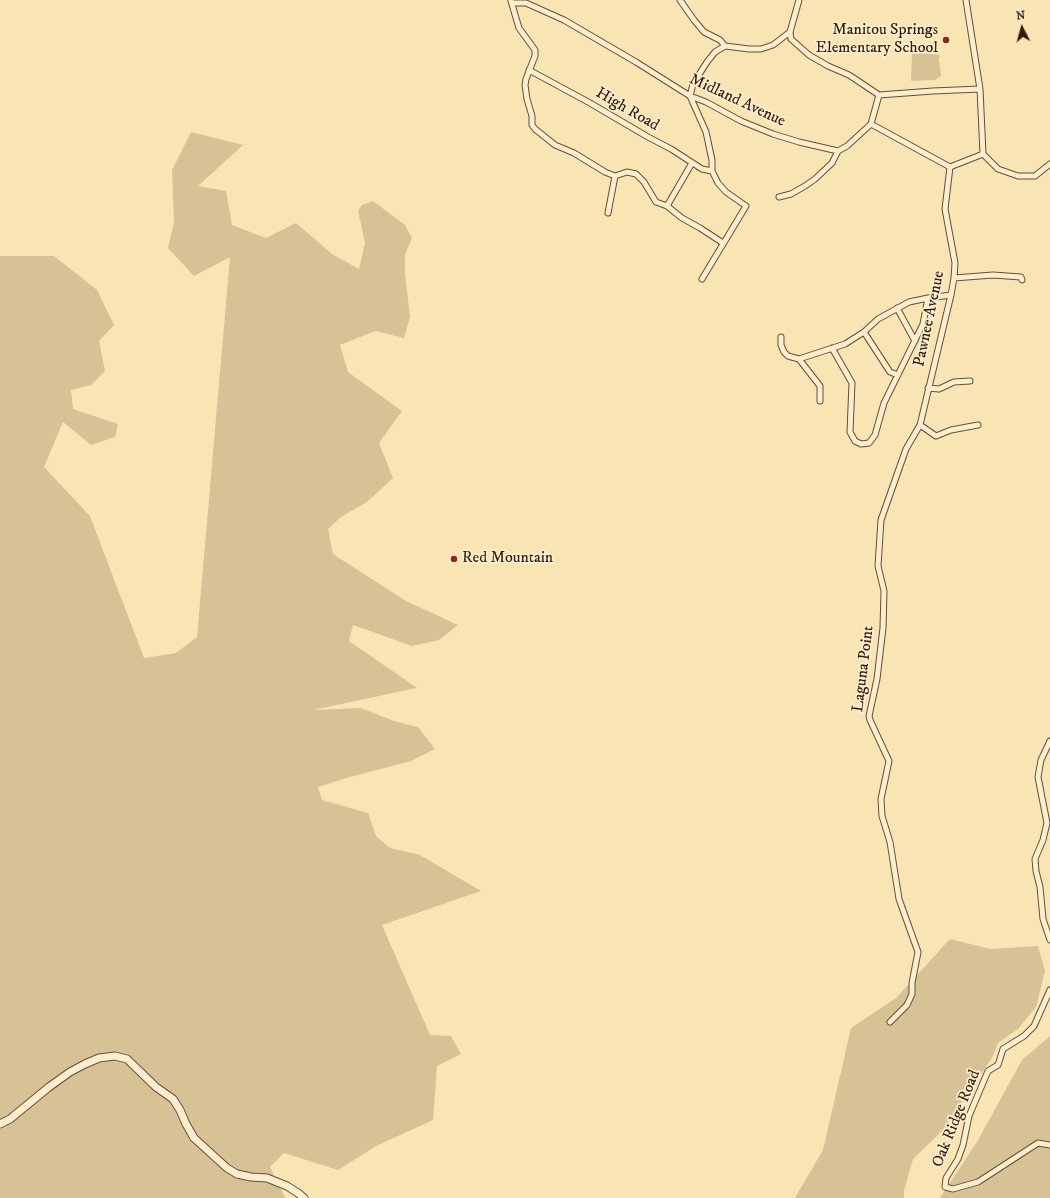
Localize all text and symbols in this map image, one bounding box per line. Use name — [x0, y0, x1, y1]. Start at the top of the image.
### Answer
north arrow — [1002, 8, 1042, 48]
text: N — [1016, 9, 1026, 23]
place label: Manitou Springs Elementary School — [816, 21, 938, 59]
marker: Manitou Springs Elementary School — [941, 35, 951, 45]
street label: Midland Avenue — [686, 70, 788, 132]
street label: High Road — [592, 84, 662, 136]
street label: Pawnee Avenue — [910, 269, 950, 369]
place label: Red Mountain — [462, 549, 553, 569]
marker: Red Mountain — [449, 554, 459, 564]
street label: Laguna Point — [849, 625, 879, 713]
street label: Oak Ridge Road — [929, 1068, 985, 1170]

